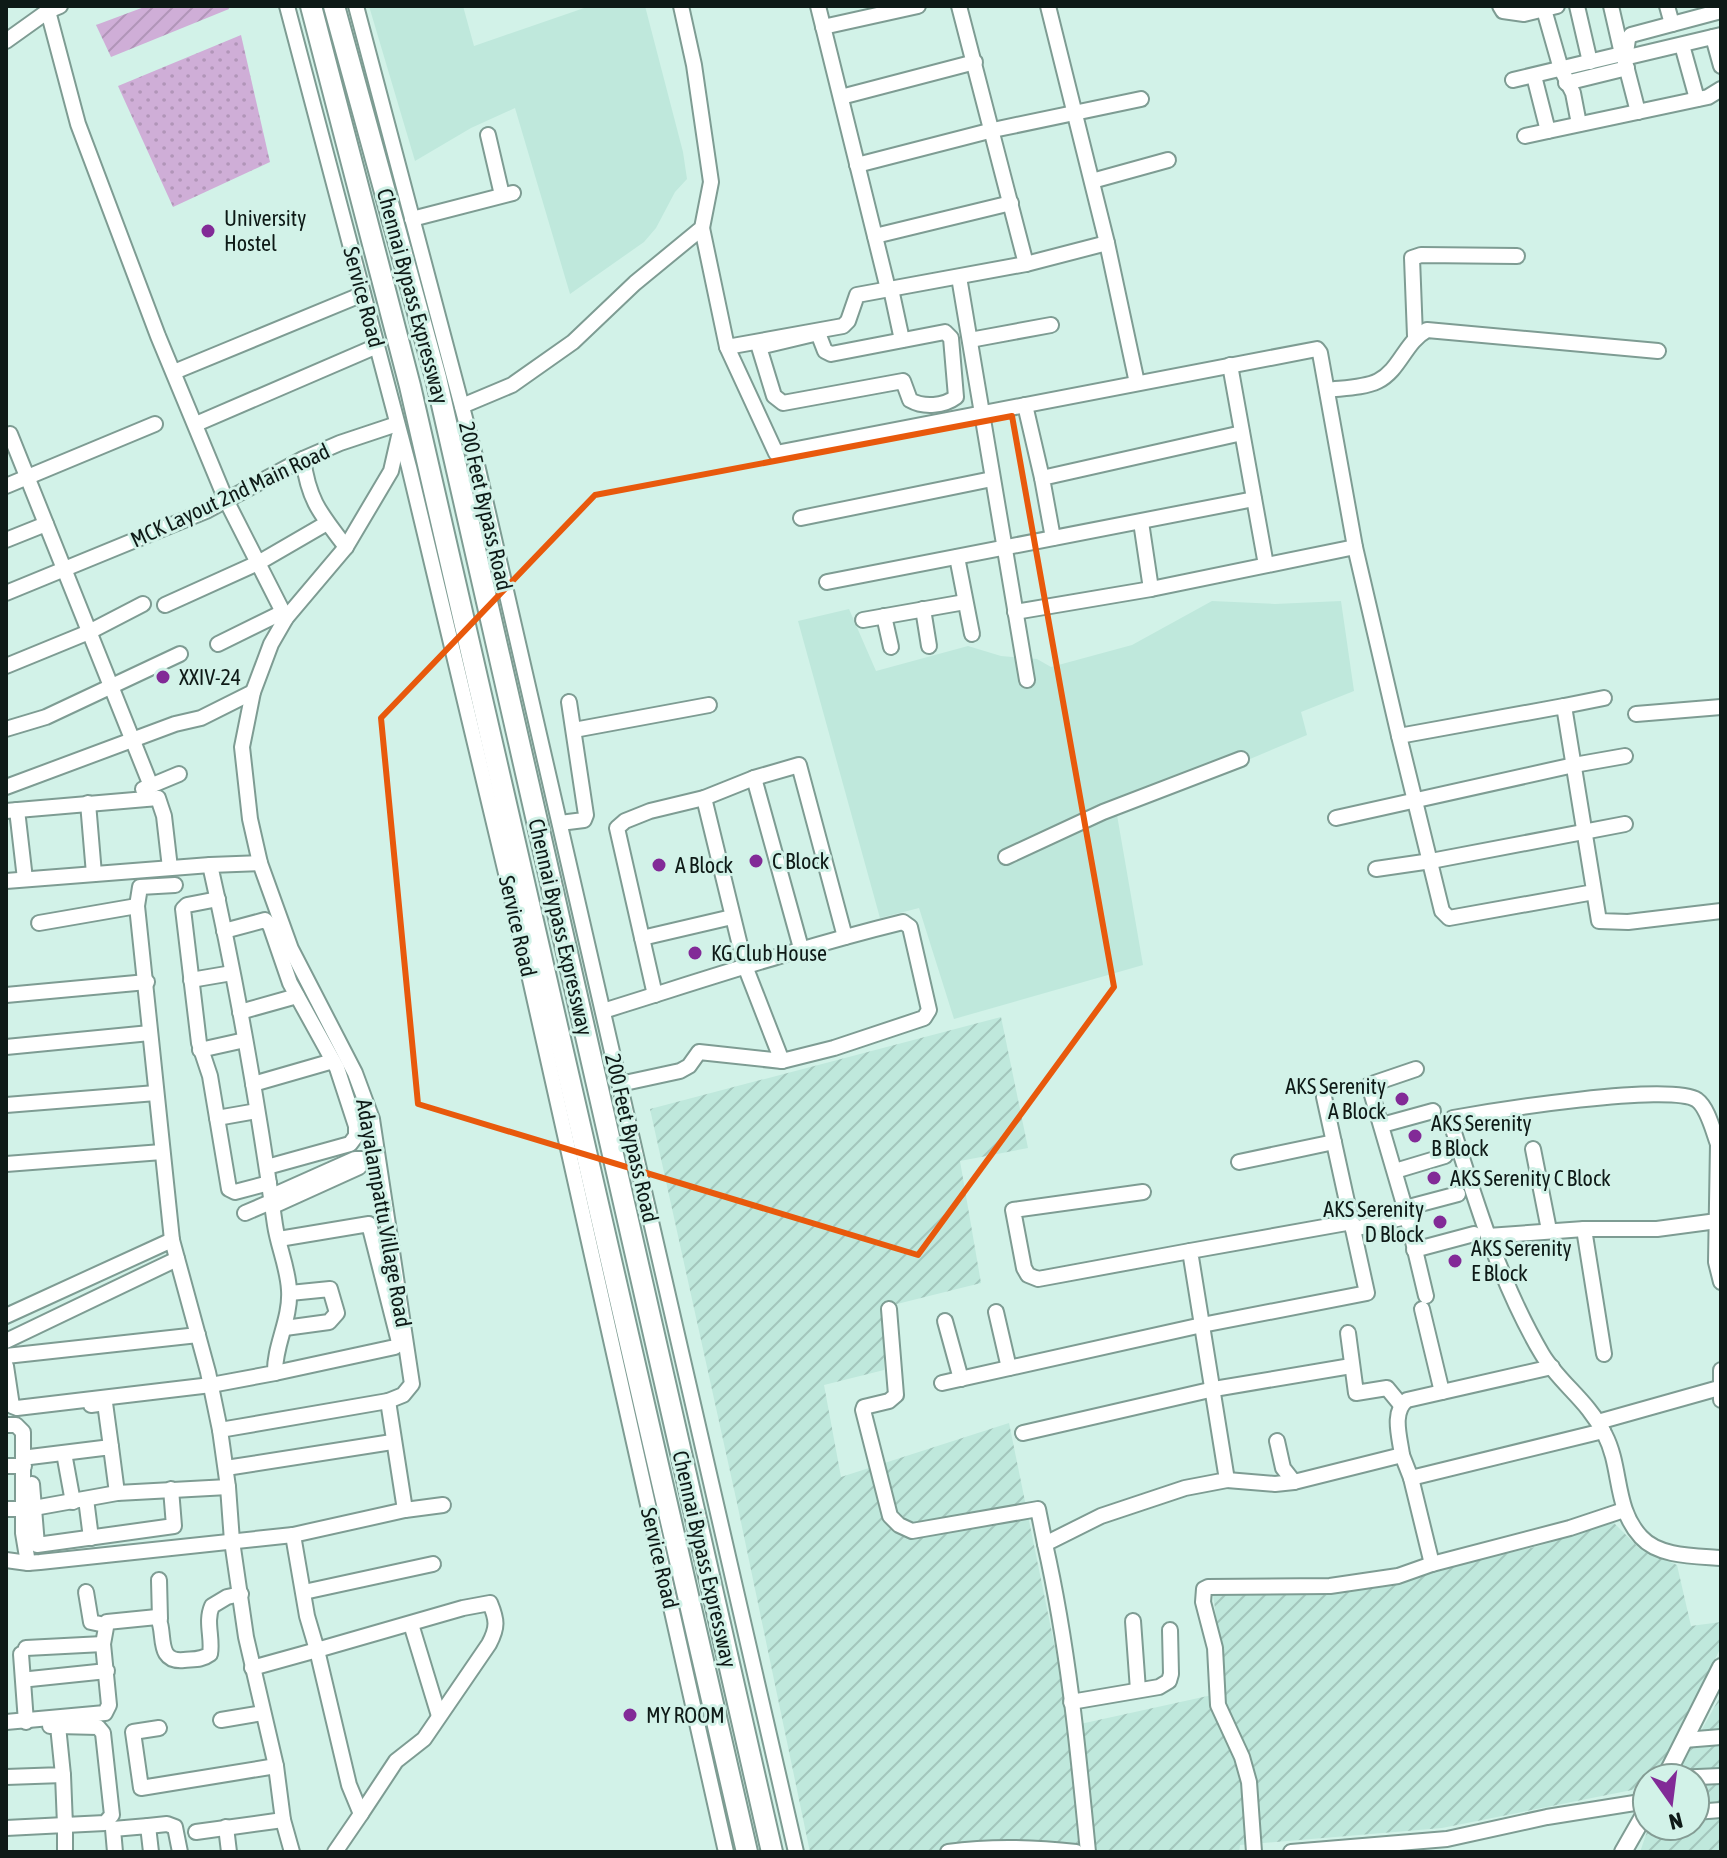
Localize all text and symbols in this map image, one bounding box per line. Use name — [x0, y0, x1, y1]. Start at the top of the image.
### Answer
street label: Chennai Bypass Expressway — [372, 186, 454, 406]
place label: University Hostel — [224, 205, 306, 256]
marker: University Hostel — [199, 222, 217, 240]
street label: Service Road — [338, 244, 390, 350]
street label: 200 Feet Bypass Road — [454, 419, 518, 593]
street label: MCK Layout 2nd Main Road — [126, 437, 334, 553]
place label: XXIV-24 — [179, 664, 241, 690]
marker: XXIV-24 — [154, 668, 172, 686]
street label: Chennai Bypass Expressway — [523, 816, 599, 1038]
place label: C Block — [772, 848, 829, 874]
place label: A Block — [675, 852, 733, 878]
marker: C Block — [747, 852, 765, 870]
marker: A Block — [650, 856, 668, 874]
street label: Service Road — [494, 873, 542, 979]
place label: KG Club House — [711, 940, 827, 966]
marker: KG Club House — [686, 944, 704, 962]
street label: 200 Feet Bypass Road — [600, 1051, 664, 1225]
place label: AKS Serenity A Block — [1285, 1073, 1386, 1124]
marker: AKS Serenity A Block — [1393, 1090, 1411, 1108]
street label: Adayalampattu Village Road — [351, 1097, 417, 1329]
place label: AKS Serenity B Block — [1431, 1110, 1532, 1161]
marker: AKS Serenity B Block — [1406, 1127, 1424, 1145]
place label: AKS Serenity C Block — [1450, 1165, 1611, 1191]
marker: AKS Serenity C Block — [1425, 1169, 1443, 1187]
place label: AKS Serenity D Block — [1323, 1196, 1424, 1247]
marker: AKS Serenity D Block — [1431, 1213, 1449, 1231]
place label: AKS Serenity E Block — [1471, 1235, 1572, 1286]
marker: AKS Serenity E Block — [1446, 1252, 1464, 1270]
street label: Chennai Bypass Expressway — [667, 1448, 743, 1670]
street label: Service Road — [636, 1505, 684, 1611]
place label: MY ROOM — [646, 1702, 725, 1728]
marker: MY ROOM — [621, 1706, 639, 1724]
north arrow — [1631, 1762, 1711, 1842]
text: N — [1666, 1807, 1685, 1836]

